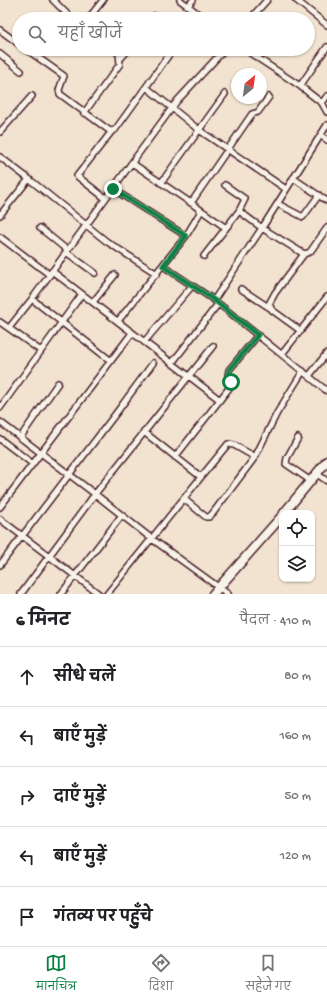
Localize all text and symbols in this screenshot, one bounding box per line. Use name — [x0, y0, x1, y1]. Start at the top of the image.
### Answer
search box — [12, 12, 315, 56]
icon: search — [26, 23, 48, 45]
text: यहाँ खोजें — [58, 26, 122, 44]
north arrow — [231, 68, 267, 104]
route end — [104, 180, 122, 198]
route start — [222, 373, 240, 391]
map controls — [279, 510, 315, 582]
button: locate — [279, 510, 315, 546]
button: layers — [279, 546, 315, 582]
text: 6 मिनट — [16, 612, 70, 632]
text: पैदल · 410 m — [240, 614, 311, 629]
icon: ahead — [16, 666, 38, 688]
text: सीधे चलें — [54, 669, 115, 687]
text: 80 m — [284, 669, 311, 684]
icon: left — [16, 726, 38, 748]
text: बाएँ मुड़ें — [54, 729, 106, 747]
text: 160 m — [279, 729, 311, 744]
icon: right — [16, 786, 38, 808]
text: दाएँ मुड़ें — [54, 789, 106, 807]
text: 50 m — [284, 789, 311, 804]
icon: left — [16, 846, 38, 868]
text: बाएँ मुड़ें — [54, 849, 106, 867]
text: 120 m — [280, 849, 311, 864]
icon: arrive — [16, 906, 38, 928]
text: गंतव्य पर पहुँचे — [54, 909, 152, 927]
tab: मानचित्र — [36, 952, 76, 998]
tab: दिशा — [148, 952, 173, 998]
tab: सहेजे गए — [245, 952, 291, 998]

